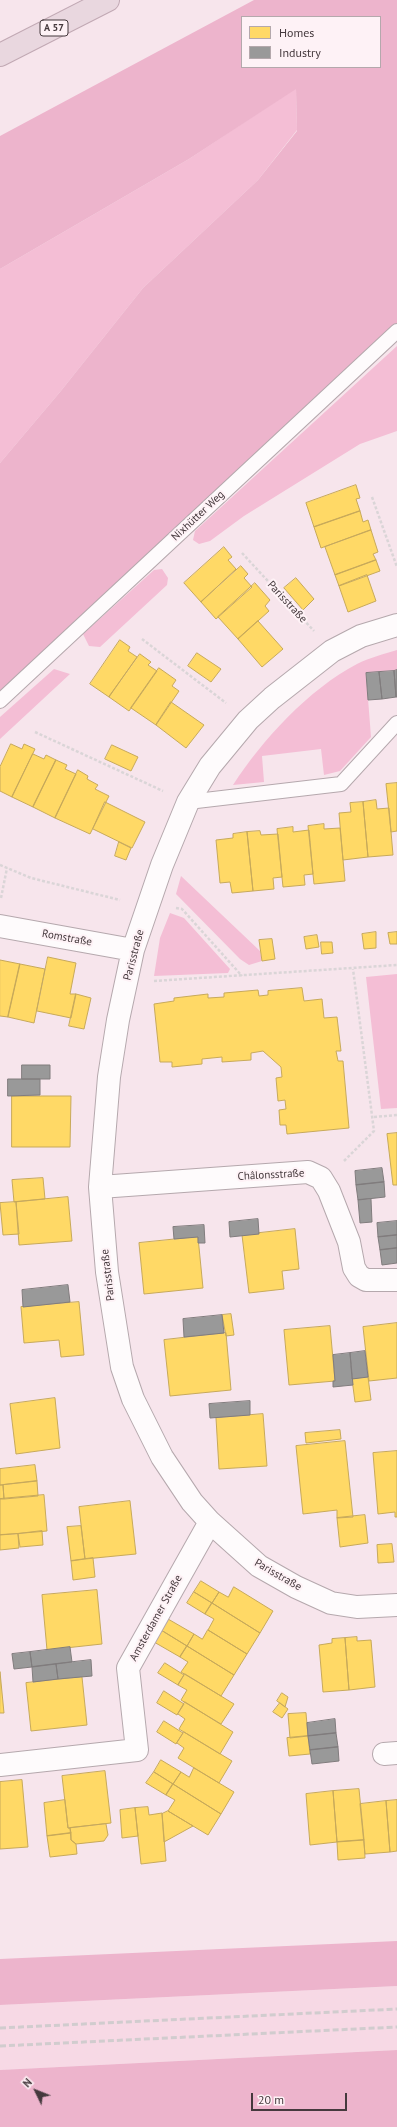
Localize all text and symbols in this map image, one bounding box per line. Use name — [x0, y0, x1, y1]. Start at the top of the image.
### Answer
legend — [241, 16, 381, 68]
road number: A 57 — [40, 20, 68, 36]
text: Homes — [279, 25, 314, 40]
text: Industry — [279, 45, 321, 60]
street label: Nixhütter Weg — [169, 488, 227, 544]
street label: Parisstraße — [264, 578, 310, 626]
street label: Romstraße — [41, 927, 93, 949]
street label: Parisstraße — [121, 928, 147, 982]
street label: Châlonsstraße — [237, 1167, 305, 1183]
street label: Parisstraße — [98, 1248, 118, 1302]
street label: Parisstraße — [252, 1556, 304, 1594]
street label: Amsterdamer Straße — [127, 1573, 185, 1663]
north arrow — [16, 2071, 56, 2111]
text: N — [20, 2075, 35, 2090]
scale bar — [253, 2085, 349, 2111]
text: 20 m — [258, 2092, 284, 2107]

